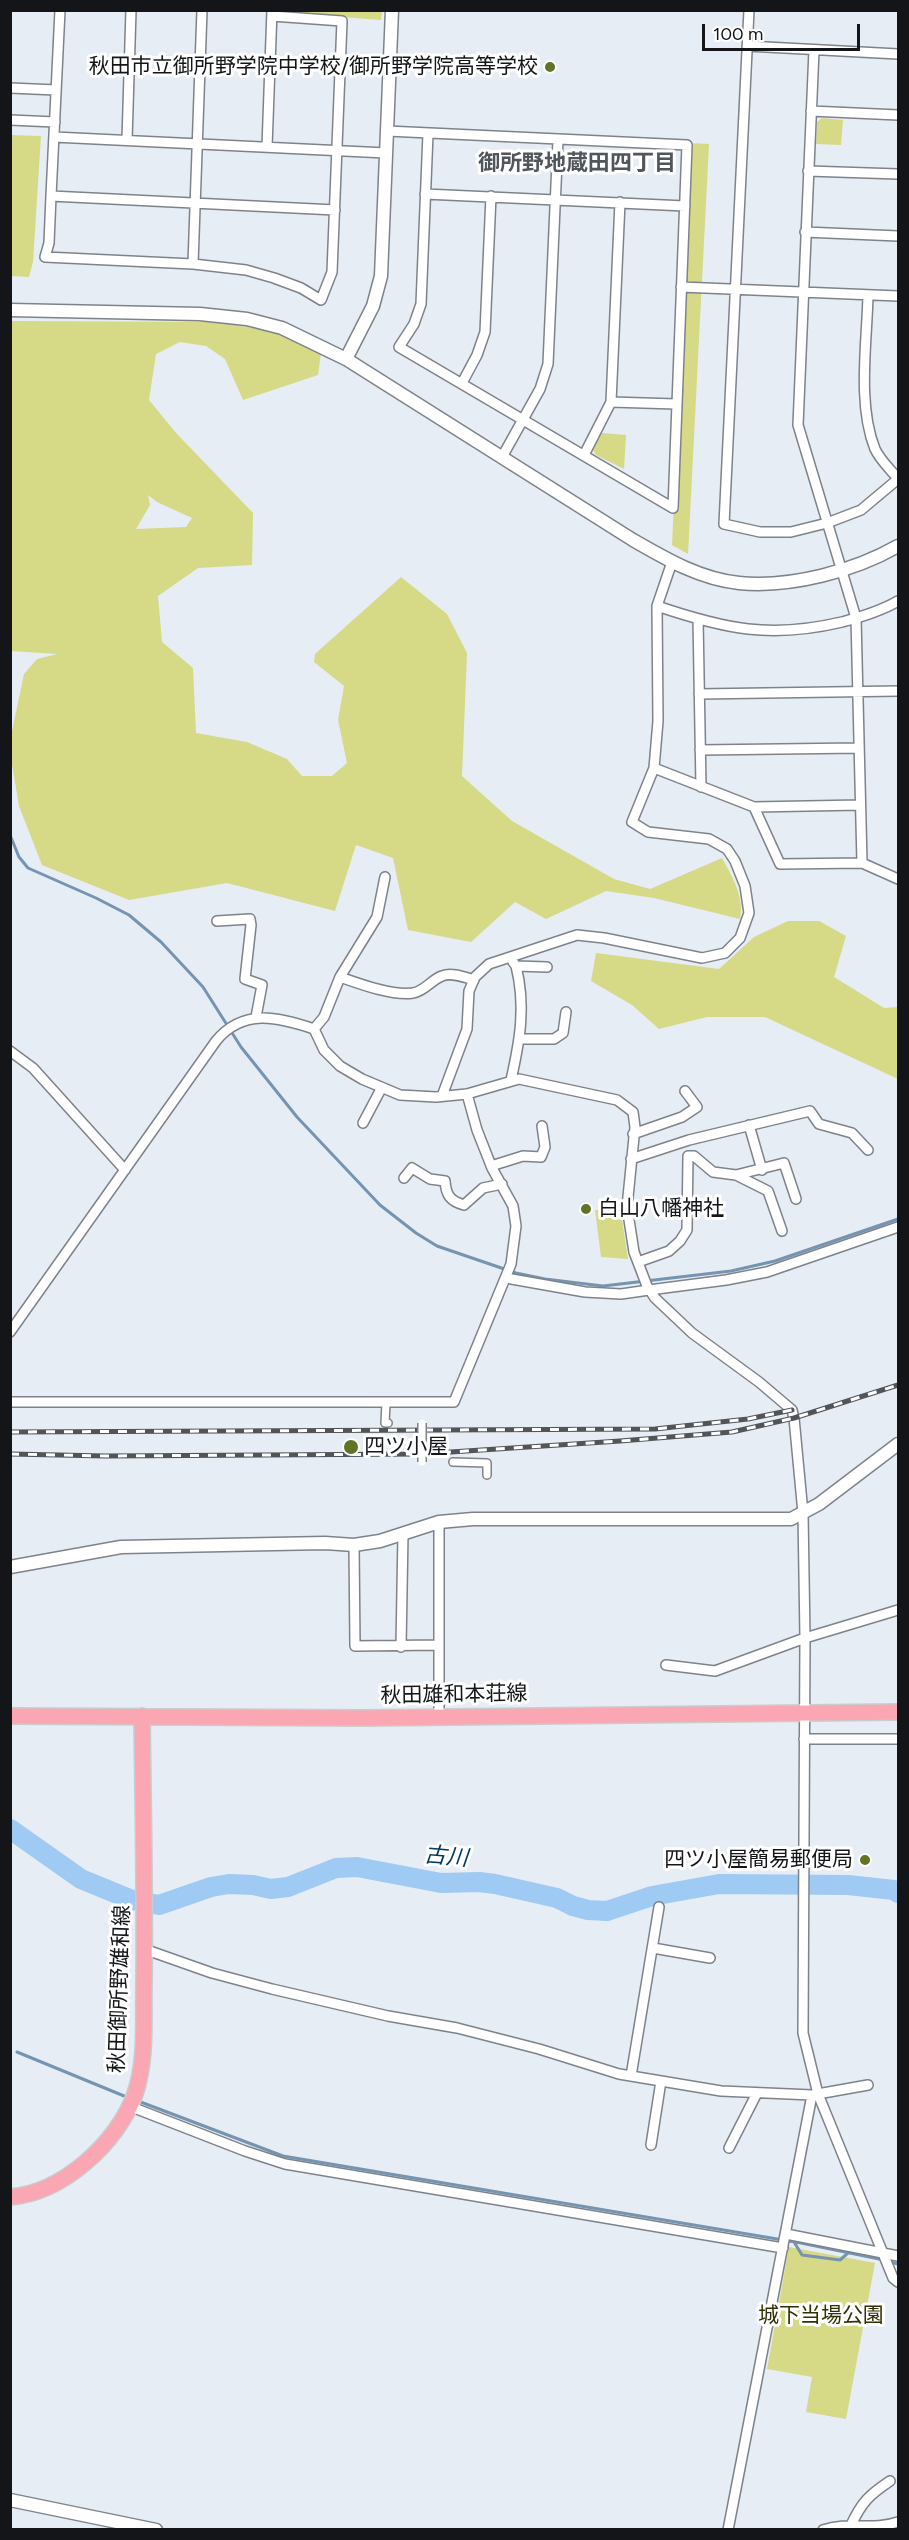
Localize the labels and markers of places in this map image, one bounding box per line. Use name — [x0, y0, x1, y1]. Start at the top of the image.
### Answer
place label: 秋田市立御所野学院中学校/御所野学院高等学校 — [89, 54, 538, 80]
marker: 秋田市立御所野学院中学校/御所野学院高等学校 — [543, 60, 557, 74]
place label: 白山八幡神社 — [598, 1196, 724, 1222]
marker: 白山八幡神社 — [579, 1202, 593, 1216]
place label: 四ツ小屋 — [364, 1434, 448, 1460]
marker: 四ツ小屋 — [342, 1438, 360, 1456]
place label: 四ツ小屋簡易郵便局 — [664, 1847, 853, 1873]
marker: 四ツ小屋簡易郵便局 — [858, 1853, 872, 1867]

